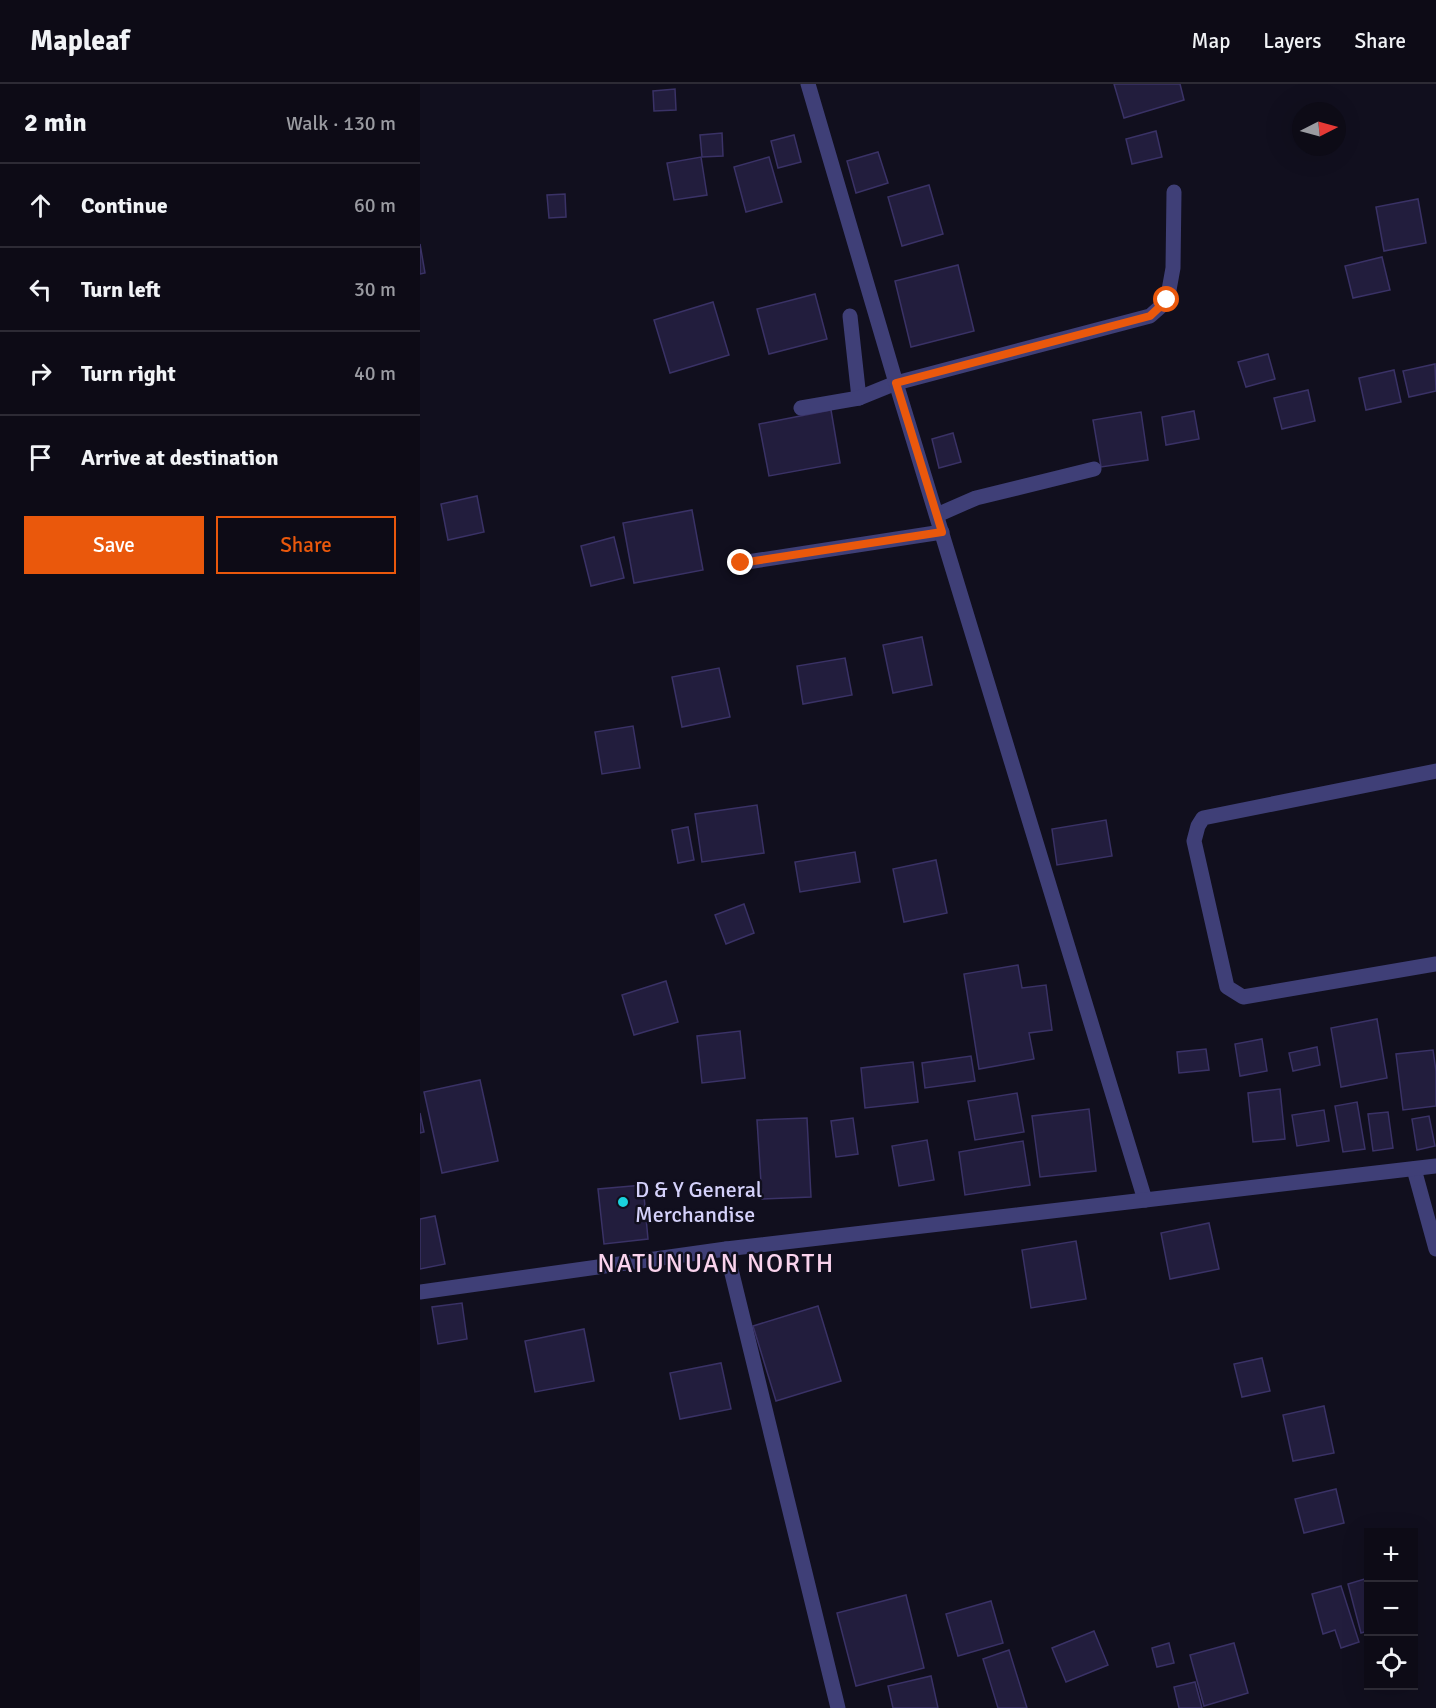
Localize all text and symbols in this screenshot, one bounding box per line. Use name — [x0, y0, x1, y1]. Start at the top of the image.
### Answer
text: Mapleaf — [30, 24, 130, 58]
text: Map — [1192, 28, 1230, 54]
text: Layers — [1263, 28, 1321, 54]
text: Share — [1354, 28, 1406, 54]
north arrow — [1292, 102, 1346, 156]
text: 2 min — [24, 107, 87, 139]
text: Walk · 130 m — [286, 111, 396, 136]
icon: ahead — [24, 189, 57, 222]
text: Continue — [81, 192, 168, 219]
text: 60 m — [354, 193, 396, 218]
icon: left — [24, 273, 57, 306]
text: Turn left — [81, 276, 161, 303]
text: 30 m — [354, 277, 396, 302]
route start — [1153, 286, 1179, 312]
icon: right — [24, 357, 57, 390]
text: Turn right — [81, 360, 176, 387]
text: 40 m — [354, 361, 396, 386]
icon: arrive — [24, 441, 57, 474]
text: Arrive at destination — [81, 444, 278, 471]
button: Save — [24, 516, 204, 574]
button: Share — [216, 516, 396, 574]
route end — [727, 549, 753, 575]
place label: D & Y General Merchandise — [635, 1176, 762, 1228]
marker: D & Y General Merchandise — [616, 1195, 630, 1209]
district label: NATUNUAN NORTH — [597, 1248, 835, 1280]
map controls — [1364, 1528, 1418, 1690]
button: + — [1364, 1528, 1418, 1582]
button: − — [1364, 1582, 1418, 1636]
button: locate — [1364, 1636, 1418, 1690]

